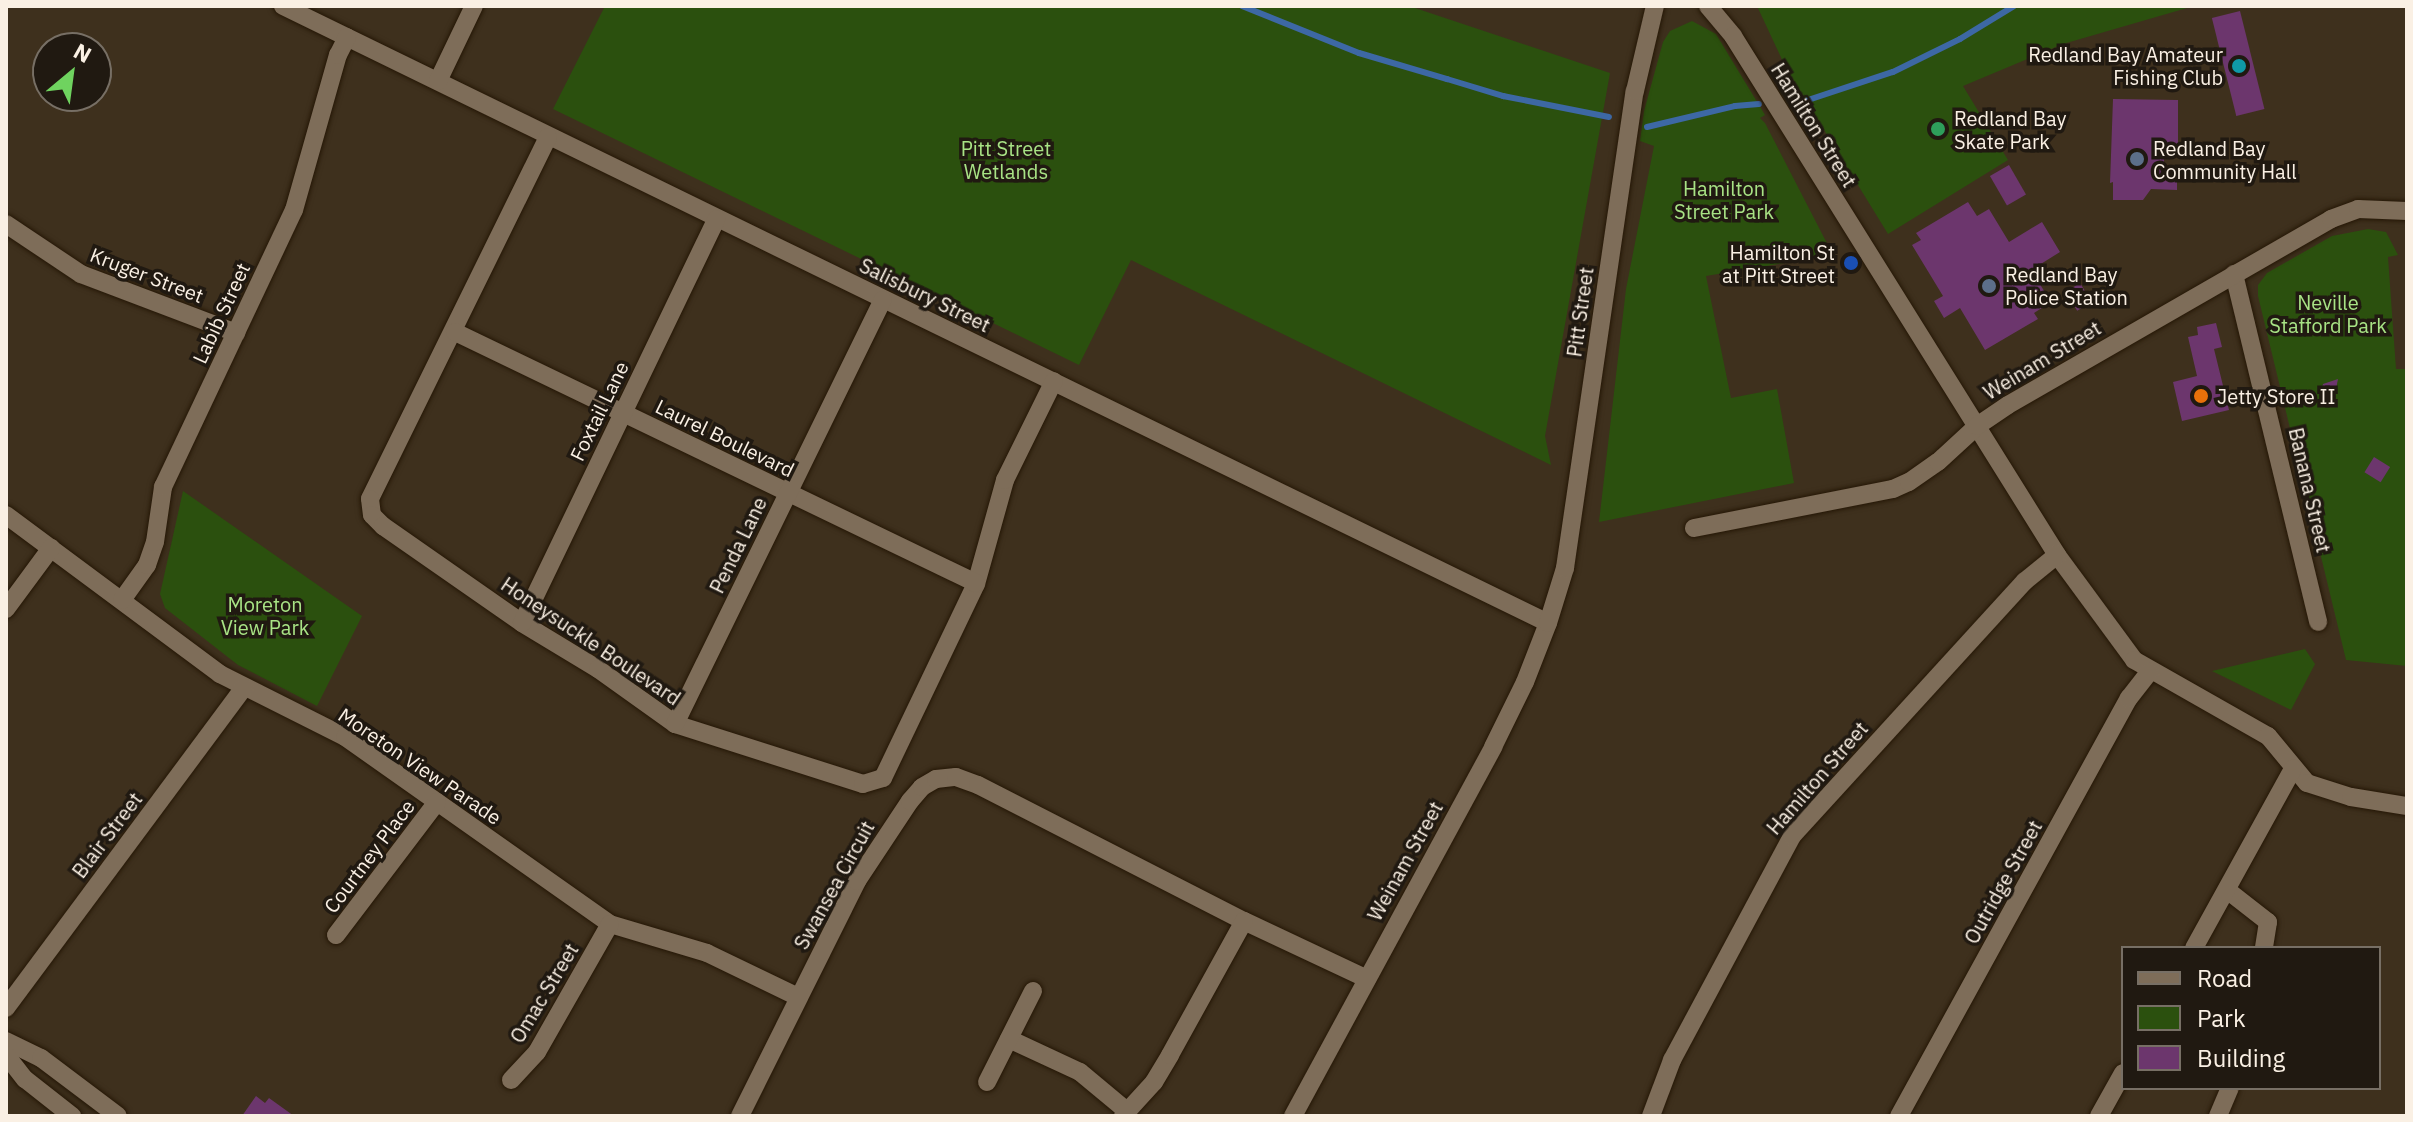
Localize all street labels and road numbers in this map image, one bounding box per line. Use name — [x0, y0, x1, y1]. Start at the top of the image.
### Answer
street label: Hamilton Street — [1766, 59, 1862, 191]
street label: Kruger Street — [87, 242, 207, 308]
street label: Salisbury Street — [856, 253, 994, 337]
street label: Labib Street — [187, 259, 255, 367]
street label: Pitt Street — [1562, 265, 1598, 359]
street label: Weinam Street — [1979, 316, 2105, 404]
street label: Foxtail Lane — [565, 357, 633, 465]
street label: Laurel Boulevard — [652, 394, 798, 482]
street label: Banana Street — [2284, 425, 2336, 555]
street label: Penda Lane — [704, 493, 772, 597]
street label: Honeysuckle Boulevard — [497, 572, 685, 710]
street label: Moreton View Parade — [334, 703, 506, 829]
street label: Hamilton Street — [1761, 717, 1873, 839]
street label: Blair Street — [67, 787, 147, 883]
street label: Courtney Place — [319, 795, 419, 917]
street label: Weinam Street — [1362, 797, 1448, 925]
street label: Outridge Street — [1959, 816, 2047, 948]
street label: Swansea Circuit — [789, 817, 879, 953]
street label: Omac Street — [505, 939, 583, 1047]

